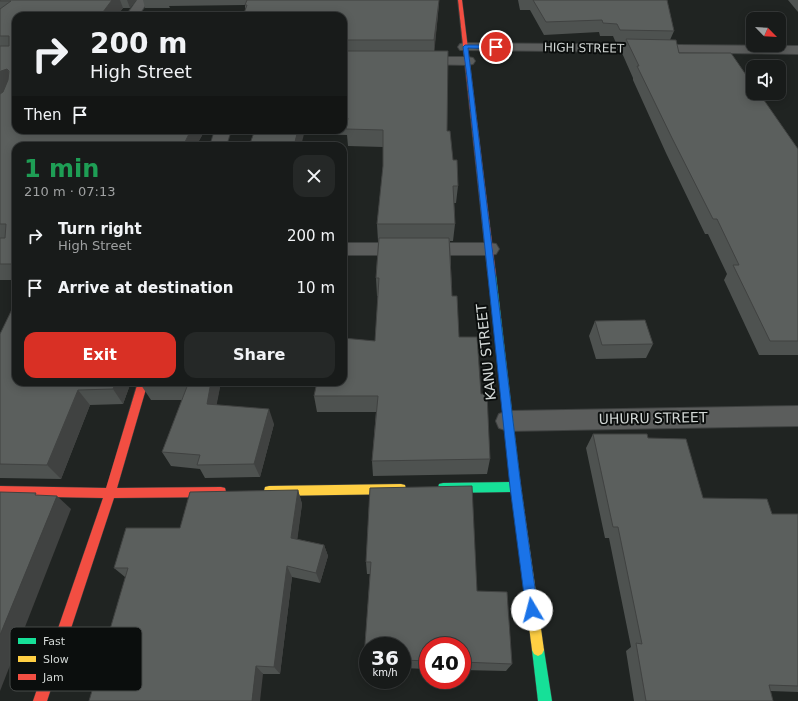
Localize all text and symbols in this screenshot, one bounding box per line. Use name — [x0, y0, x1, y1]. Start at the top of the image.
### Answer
north arrow — [746, 12, 786, 52]
map controls — [746, 12, 786, 100]
text: 200 m — [90, 27, 187, 60]
icon: right — [24, 28, 76, 80]
pin — [479, 30, 513, 64]
icon: arrive — [485, 36, 507, 58]
street label: HIGH STREET — [544, 40, 625, 56]
button: sound — [746, 60, 786, 100]
text: High Street — [90, 61, 192, 82]
icon: arrive — [69, 104, 91, 126]
text: Then — [24, 106, 61, 124]
text: 1 min — [24, 155, 99, 183]
button: close — [293, 155, 335, 197]
text: 210 m · 07:13 — [24, 184, 115, 199]
text: Turn right — [58, 220, 142, 238]
icon: right — [24, 225, 46, 247]
text: 200 m — [287, 227, 335, 245]
text: High Street — [58, 238, 132, 253]
icon: arrive — [24, 277, 46, 299]
text: Arrive at destination — [58, 279, 233, 297]
text: 10 m — [297, 279, 335, 297]
street label: KANU STREET — [473, 302, 499, 401]
button: Exit — [24, 332, 176, 378]
button: Share — [184, 332, 335, 378]
street label: UHURU STREET — [598, 409, 708, 427]
position arrow — [511, 589, 553, 631]
legend — [10, 627, 142, 691]
text: Fast — [43, 635, 66, 648]
speed limit sign: 40 — [419, 637, 471, 689]
text: 36 — [371, 646, 399, 670]
text: Slow — [43, 653, 69, 666]
text: km/h — [372, 667, 398, 678]
text: Jam — [42, 671, 64, 684]

